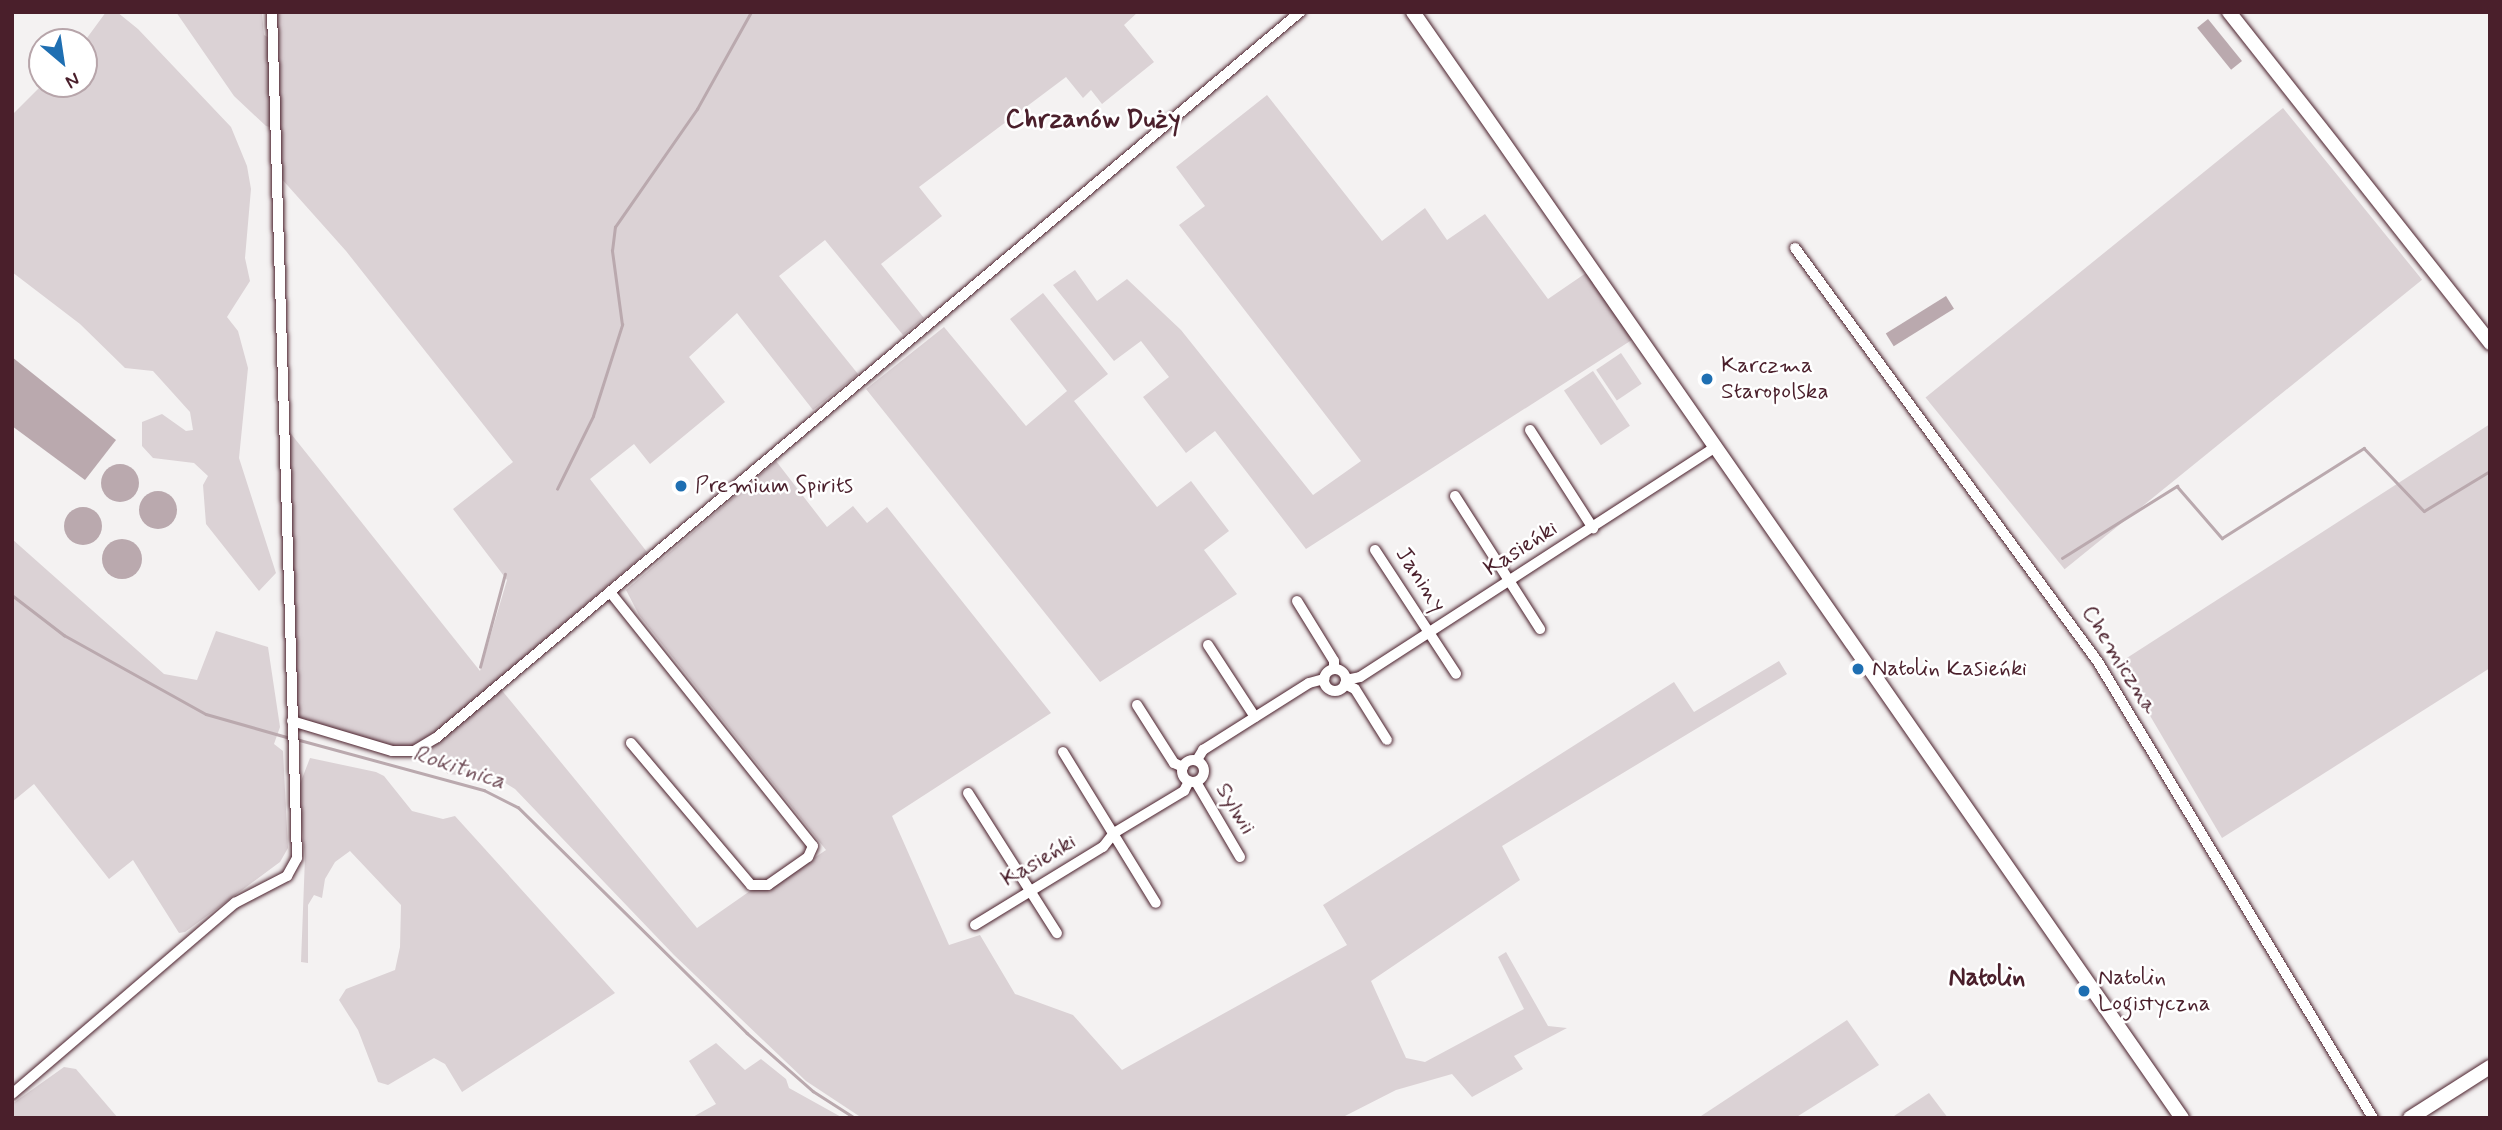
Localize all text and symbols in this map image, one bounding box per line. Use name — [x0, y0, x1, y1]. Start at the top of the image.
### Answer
north arrow — [28, 28, 98, 98]
text: N — [61, 66, 84, 94]
district label: Chrzanów Duży — [1005, 105, 1181, 137]
place label: Karczma Staropolska — [1721, 352, 1829, 406]
marker: Karczma Staropolska — [1699, 371, 1715, 387]
place label: Premium Spirits — [695, 472, 863, 500]
marker: Premium Spirits — [673, 478, 689, 494]
street label: Kasieńki — [1479, 515, 1563, 583]
street label: Janiny — [1389, 542, 1451, 618]
street label: Chemiczna — [2075, 601, 2163, 719]
place label: Natolin Kasieńki — [1872, 655, 2028, 683]
marker: Natolin Kasieńki — [1850, 661, 1866, 677]
water label: Rokitnica — [409, 740, 509, 796]
street label: Sylwii — [1209, 778, 1261, 840]
street label: Kasieńki — [997, 828, 1081, 894]
district label: Natolin — [1949, 963, 2025, 995]
place label: Natolin Logistyczna — [2098, 964, 2211, 1018]
marker: Natolin Logistyczna — [2076, 983, 2092, 999]

